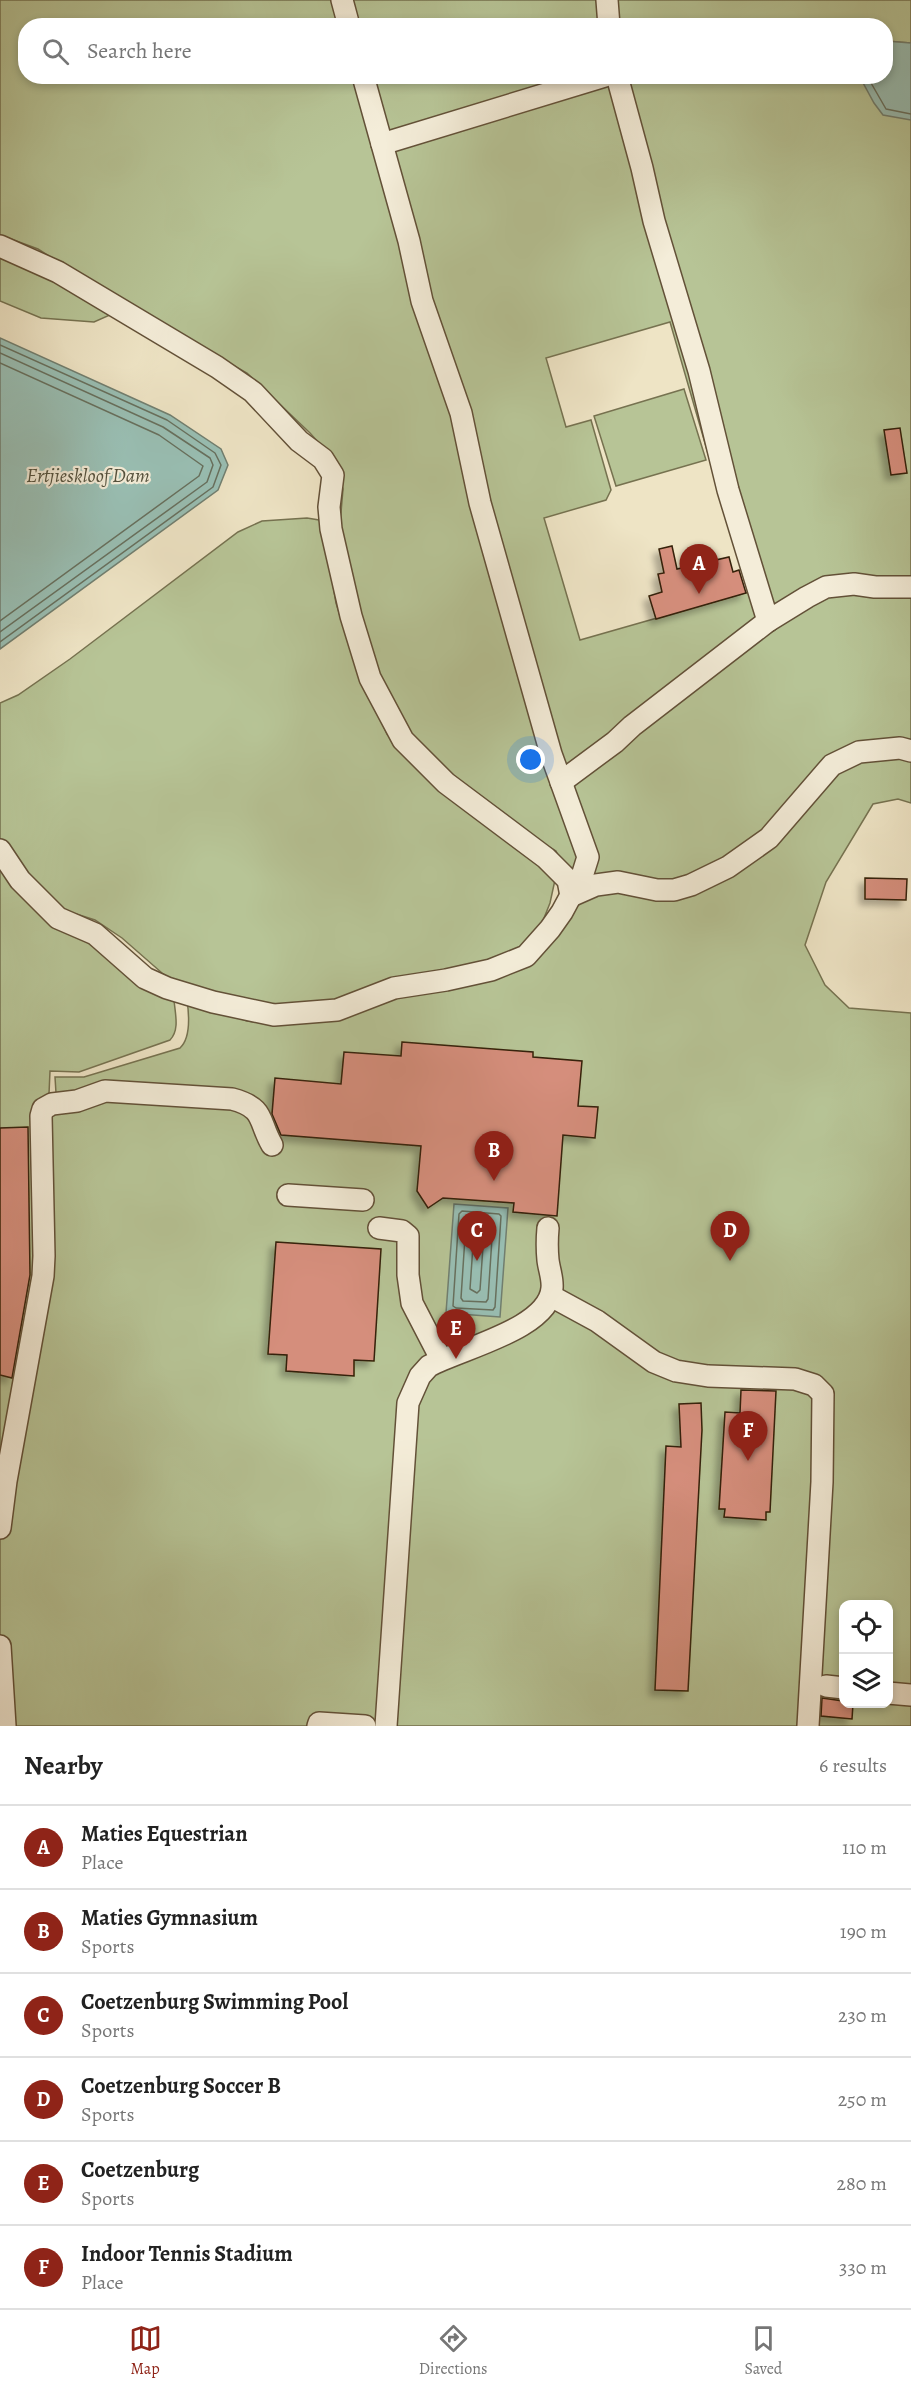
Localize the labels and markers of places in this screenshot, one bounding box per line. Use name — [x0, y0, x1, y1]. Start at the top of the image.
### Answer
pin: A — [680, 544, 718, 594]
pin: B — [474, 1132, 514, 1181]
pin: C — [458, 1212, 496, 1261]
pin: D — [710, 1212, 750, 1261]
pin: E — [436, 1310, 476, 1359]
pin: F — [728, 1412, 768, 1461]

